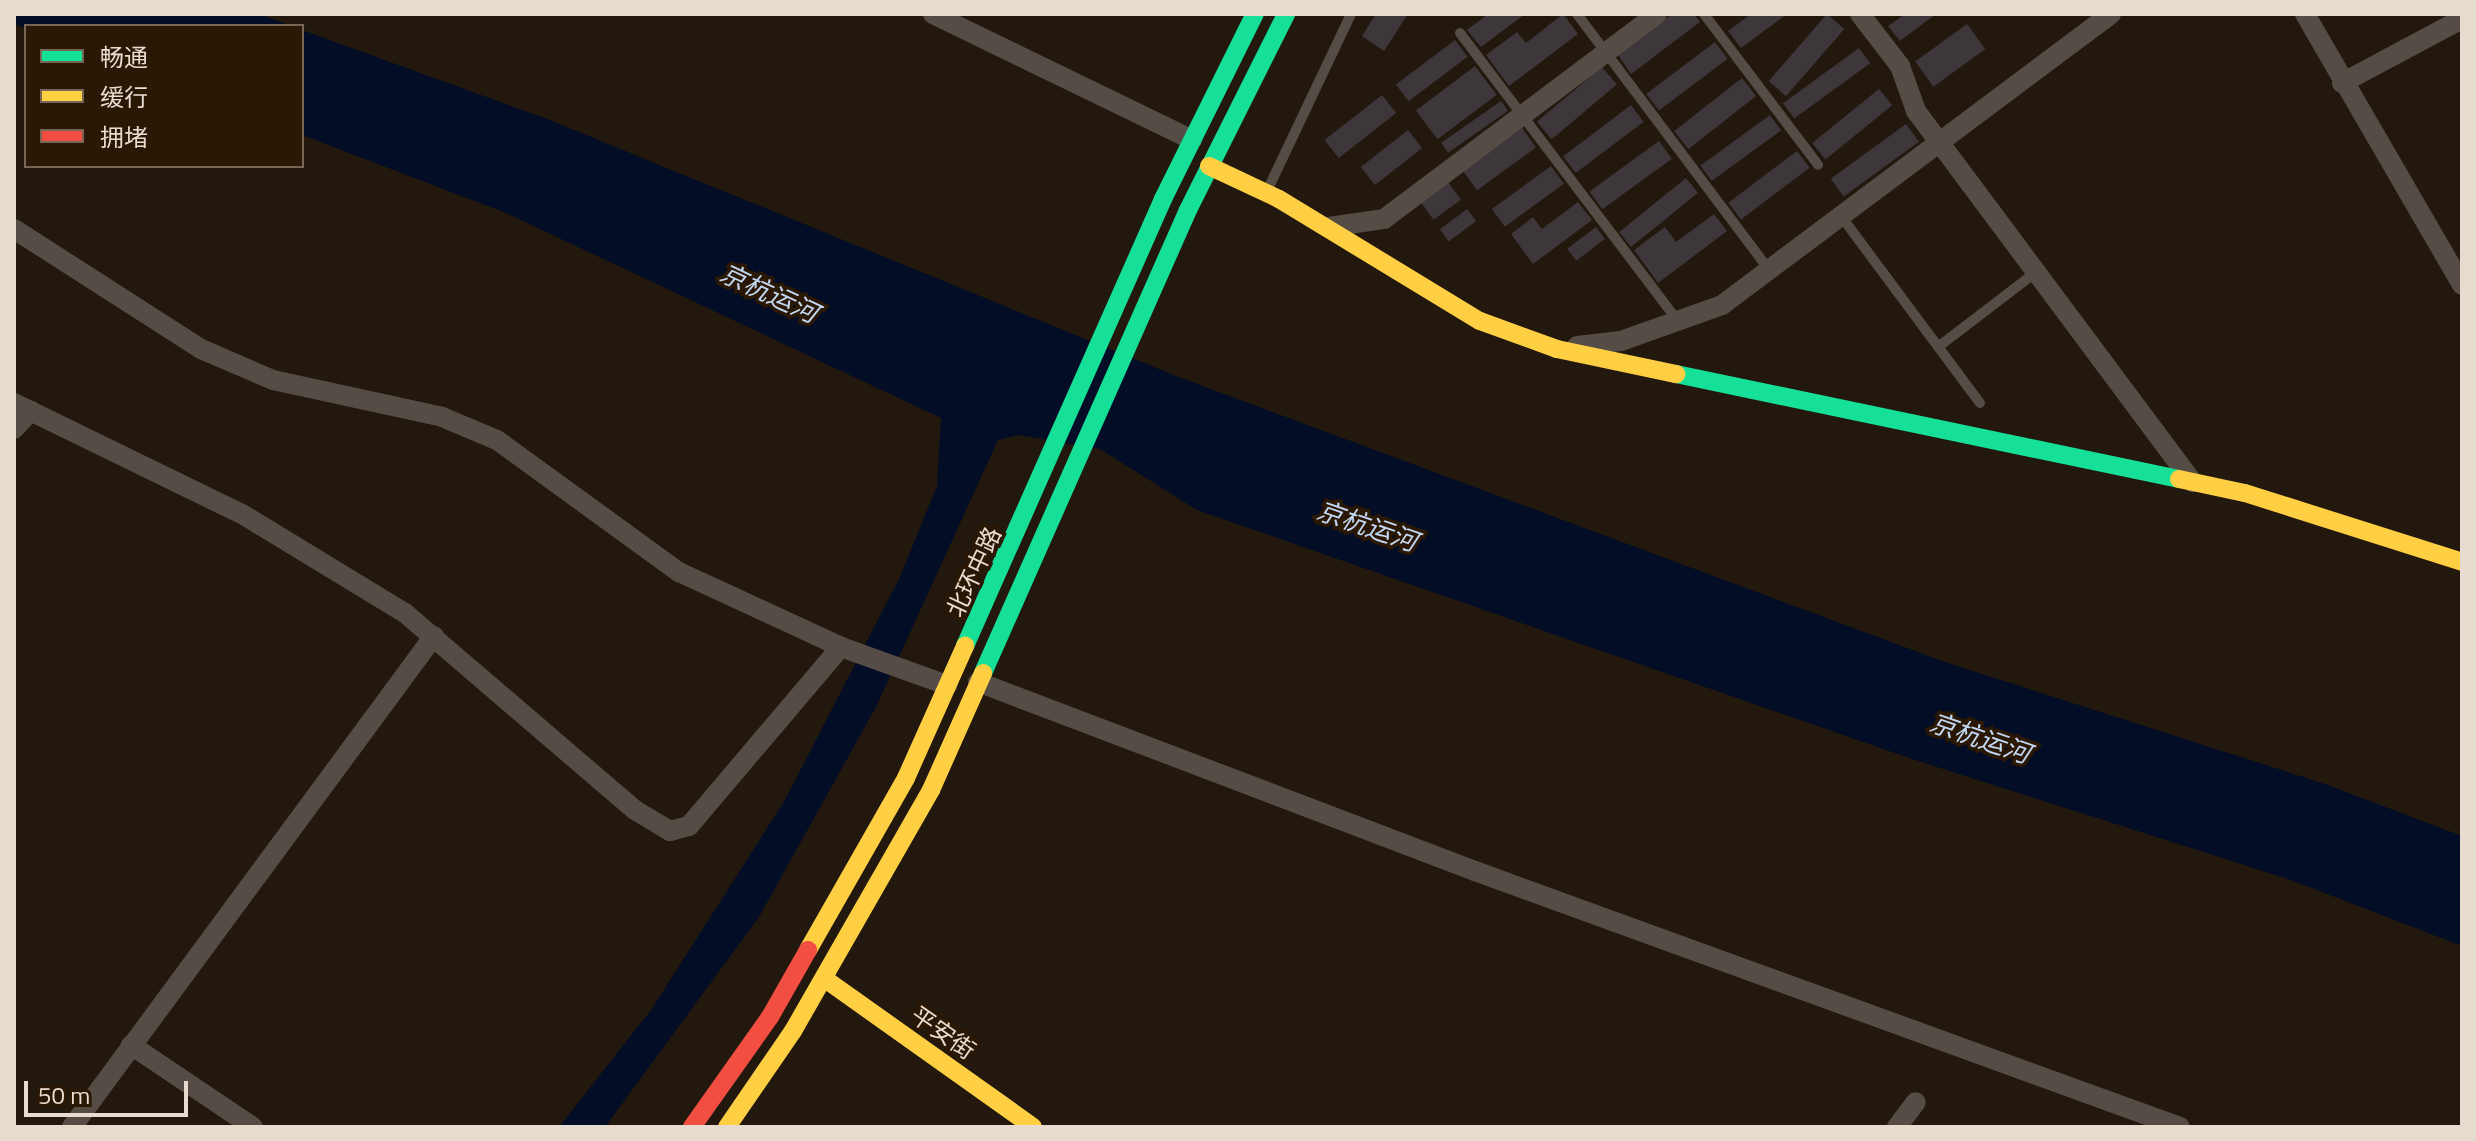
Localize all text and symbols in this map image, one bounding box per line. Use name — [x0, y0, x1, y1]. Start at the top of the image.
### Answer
legend — [24, 24, 304, 168]
text: 畅通 — [100, 39, 148, 75]
text: 缓行 — [100, 79, 148, 115]
text: 拥堵 — [100, 119, 148, 155]
water label: 京杭运河 — [715, 257, 823, 329]
water label: 京杭运河 — [1313, 494, 1421, 558]
street label: 北环中路 — [941, 522, 1007, 622]
water label: 京杭运河 — [1926, 706, 2034, 770]
street label: 平安街 — [905, 1001, 981, 1065]
scale bar — [28, 1065, 192, 1115]
text: 50 m — [38, 1077, 90, 1113]

